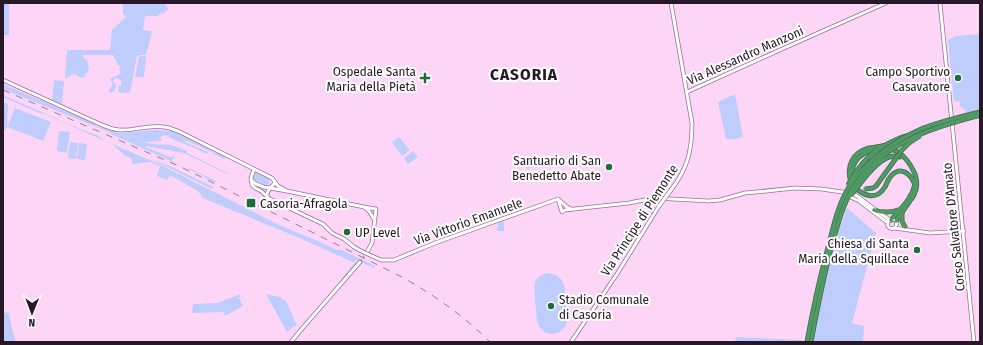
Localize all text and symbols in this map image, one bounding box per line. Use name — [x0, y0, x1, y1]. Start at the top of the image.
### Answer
street label: Via Alessandro Manzoni — [685, 23, 806, 88]
place label: Ospedale Santa Maria della Pietà — [327, 64, 416, 94]
district label: CASORIA — [490, 64, 558, 85]
place label: Campo Sportivo Casavatore — [866, 64, 950, 94]
marker: Ospedale Santa Maria della Pietà — [419, 72, 431, 84]
marker: Campo Sportivo Casavatore — [953, 73, 963, 83]
place label: Santuario di San Benedetto Abate — [512, 153, 601, 183]
street label: Via Principe di Piemonte — [598, 162, 681, 279]
marker: Santuario di San Benedetto Abate — [604, 162, 614, 172]
street label: Corso Salvatore D'Amato — [939, 162, 968, 292]
street label: Via Vittorio Emanuele — [412, 195, 524, 248]
place label: Casoria-Afragola — [260, 196, 348, 211]
marker: Casoria-Afragola — [245, 197, 257, 209]
place label: UP Level — [355, 225, 400, 240]
marker: UP Level — [342, 227, 352, 237]
place label: Chiesa di Santa Maria della Squillace — [798, 236, 909, 266]
marker: Chiesa di Santa Maria della Squillace — [912, 245, 922, 255]
place label: Stadio Comunale di Casoria — [559, 292, 649, 322]
north arrow — [12, 293, 52, 333]
marker: Stadio Comunale di Casoria — [546, 301, 556, 311]
text: N — [28, 316, 35, 329]

